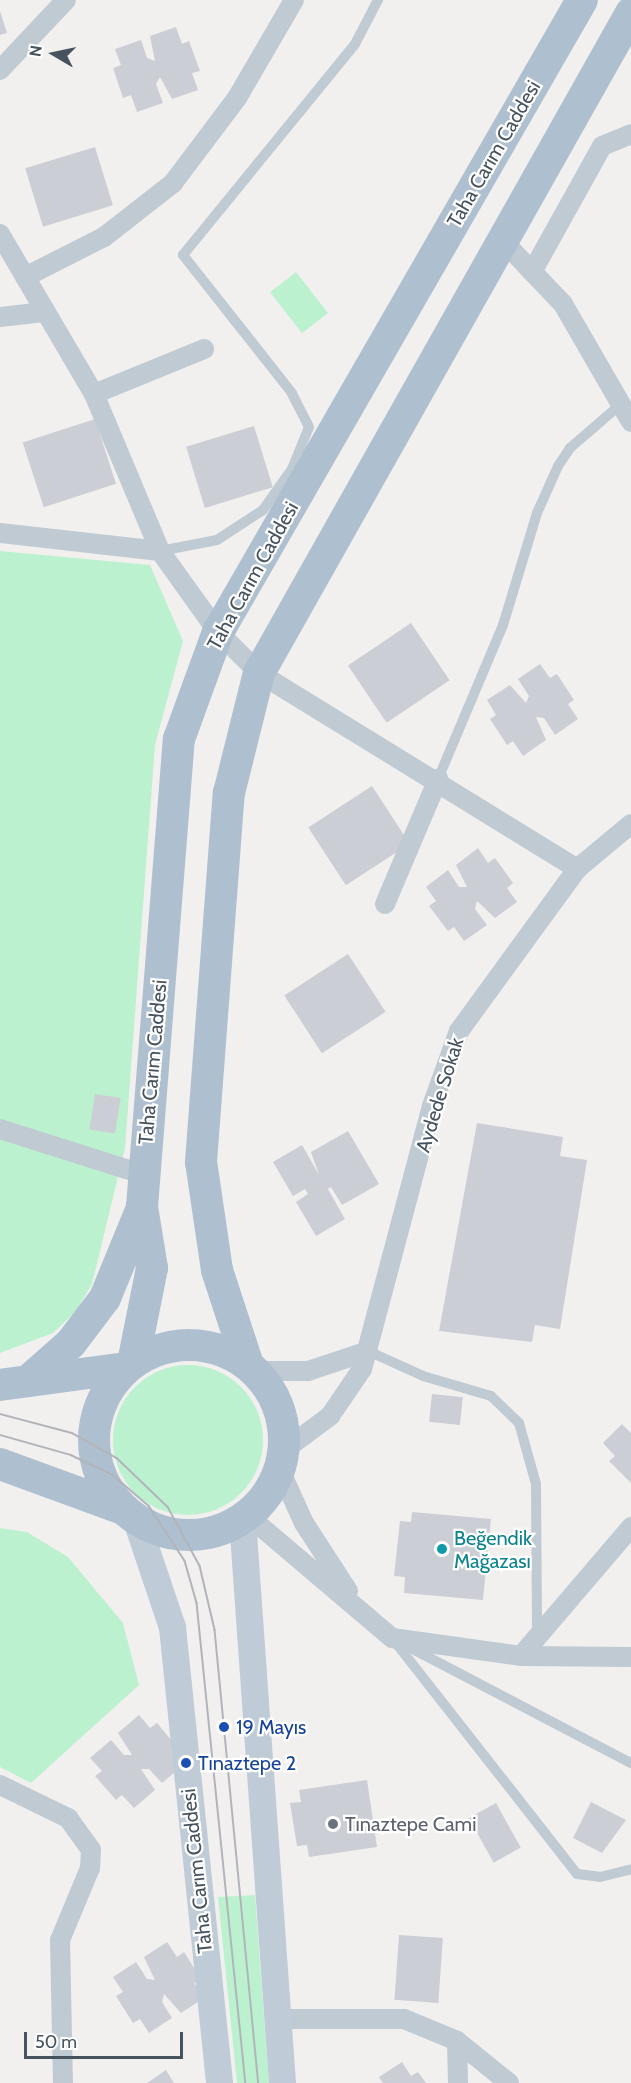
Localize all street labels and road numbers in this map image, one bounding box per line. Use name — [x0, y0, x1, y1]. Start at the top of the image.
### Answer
street label: Taha Carım Caddesi — [442, 76, 546, 232]
street label: Taha Carım Caddesi — [202, 498, 304, 654]
street label: Taha Carım Caddesi — [134, 979, 172, 1145]
street label: Aydede Sokak — [411, 1035, 469, 1155]
street label: Taha Carım Caddesi — [176, 1788, 218, 1954]

